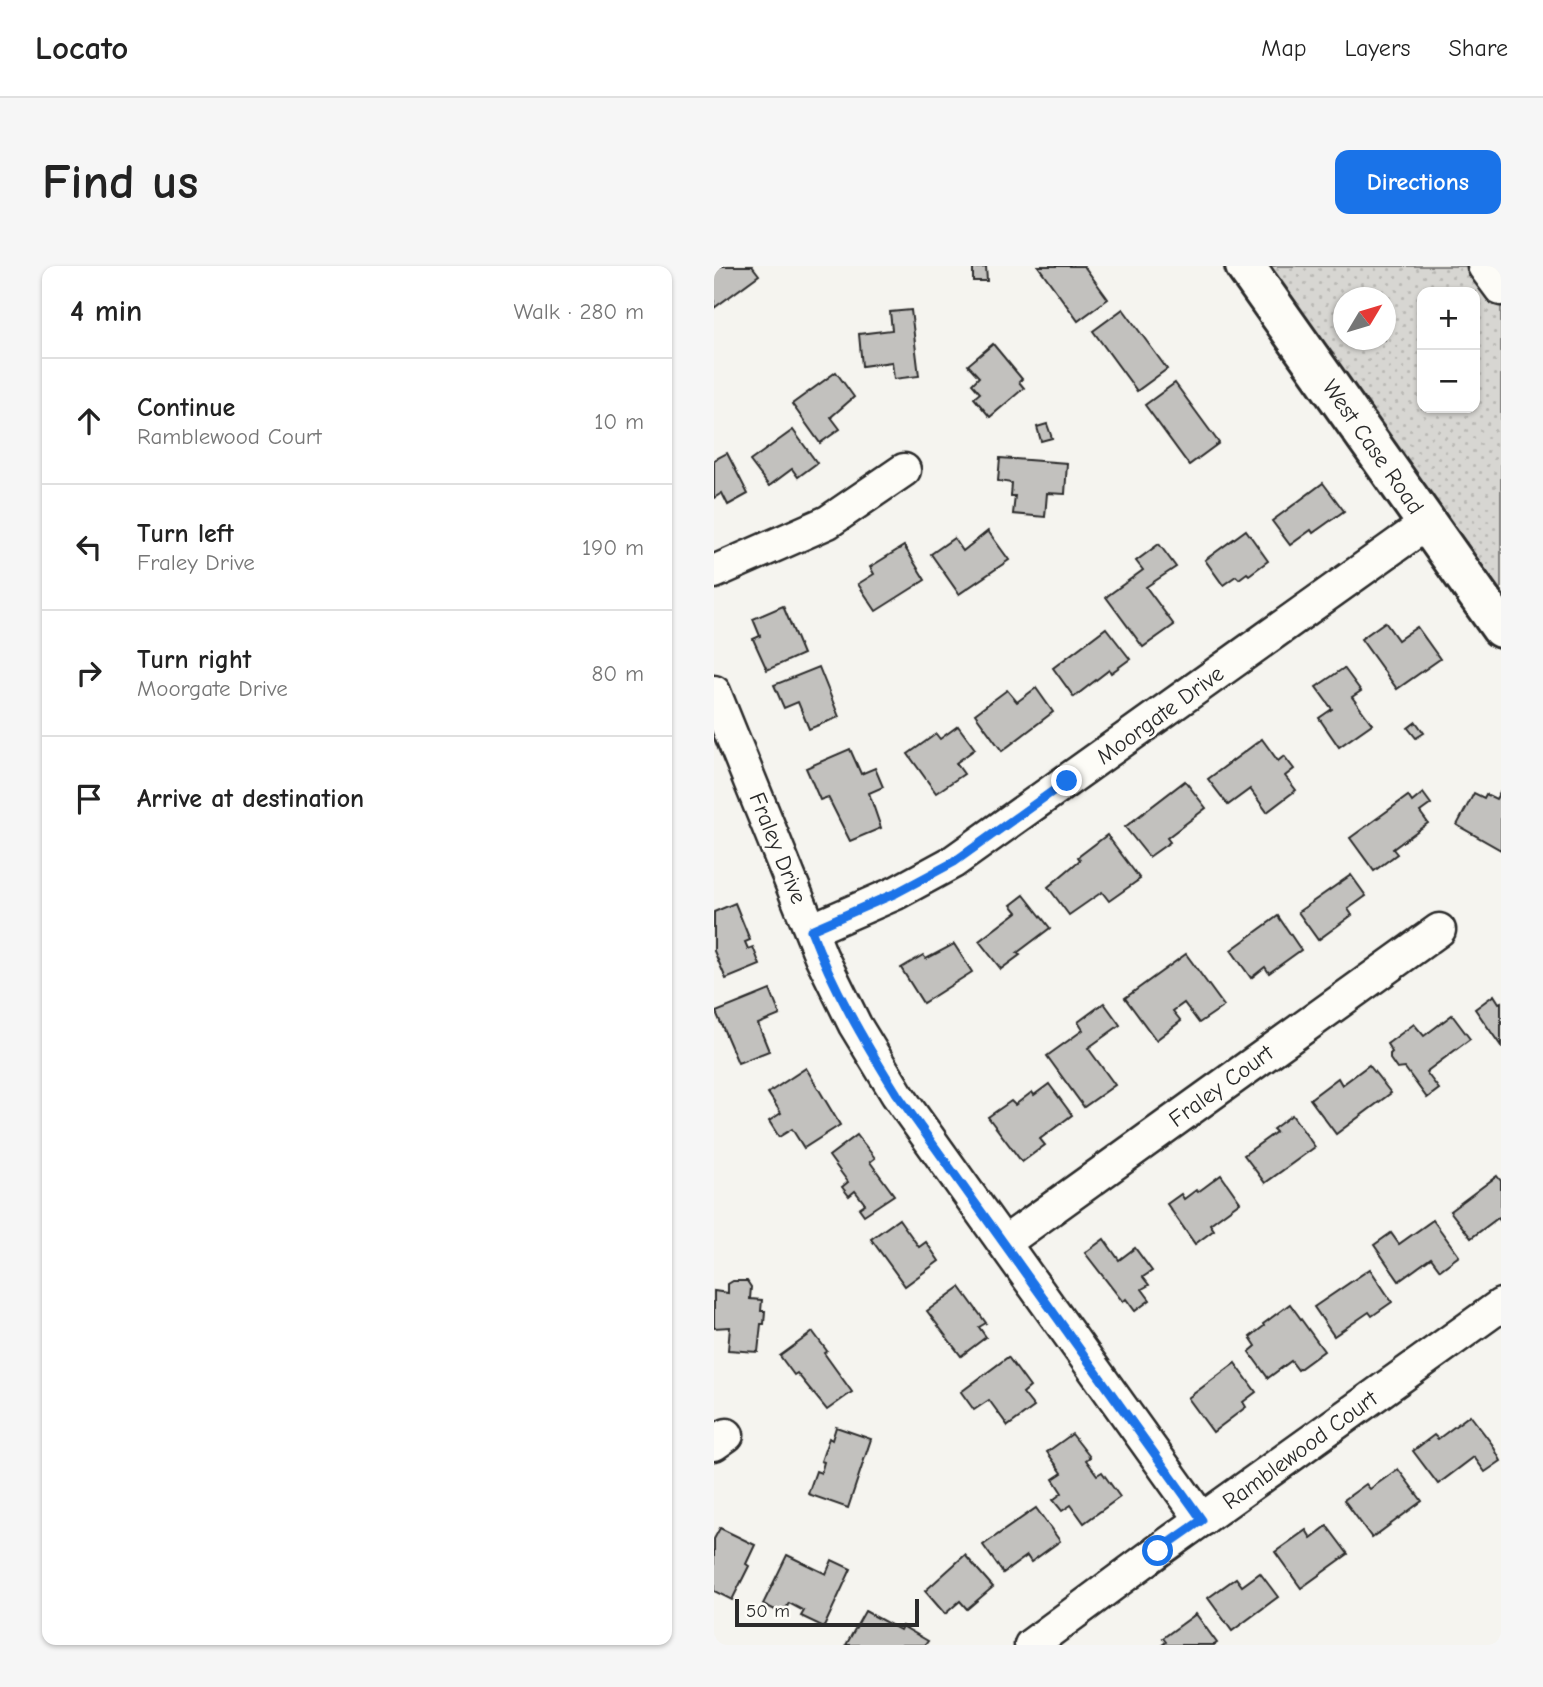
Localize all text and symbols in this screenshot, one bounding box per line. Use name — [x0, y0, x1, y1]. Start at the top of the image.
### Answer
text: Locato — [35, 29, 128, 67]
text: Map — [1261, 34, 1307, 62]
text: Layers — [1345, 34, 1410, 62]
text: Share — [1448, 34, 1508, 62]
button: Directions — [1335, 150, 1501, 214]
text: Find us — [42, 154, 198, 210]
north arrow — [1333, 287, 1396, 350]
map controls — [1417, 287, 1480, 413]
button: + — [1417, 287, 1480, 350]
text: 4 min — [70, 294, 142, 329]
text: Walk · 280 m — [514, 298, 644, 325]
button: − — [1417, 350, 1480, 413]
street label: West Case Road — [1317, 375, 1429, 519]
text: Continue — [137, 393, 235, 423]
icon: ahead — [70, 402, 108, 440]
text: 10 m — [594, 408, 644, 435]
text: Ramblewood Court — [137, 423, 321, 450]
text: Turn left — [137, 519, 234, 549]
icon: left — [70, 528, 108, 566]
text: 190 m — [582, 534, 644, 561]
text: Fraley Drive — [137, 549, 255, 576]
text: Turn right — [137, 645, 251, 675]
icon: right — [70, 654, 108, 692]
text: 80 m — [591, 660, 644, 687]
street label: Moorgate Drive — [1091, 660, 1229, 770]
text: Moorgate Drive — [137, 675, 288, 702]
route end — [1051, 765, 1082, 796]
icon: arrive — [70, 780, 108, 818]
text: Arrive at destination — [137, 784, 364, 814]
street label: Fraley Drive — [743, 788, 813, 908]
street label: Fraley Court — [1164, 1038, 1279, 1133]
street label: Ramblewood Court — [1217, 1384, 1384, 1515]
route start — [1142, 1535, 1173, 1566]
scale bar — [735, 1596, 919, 1628]
text: 50 m — [746, 1600, 790, 1622]

